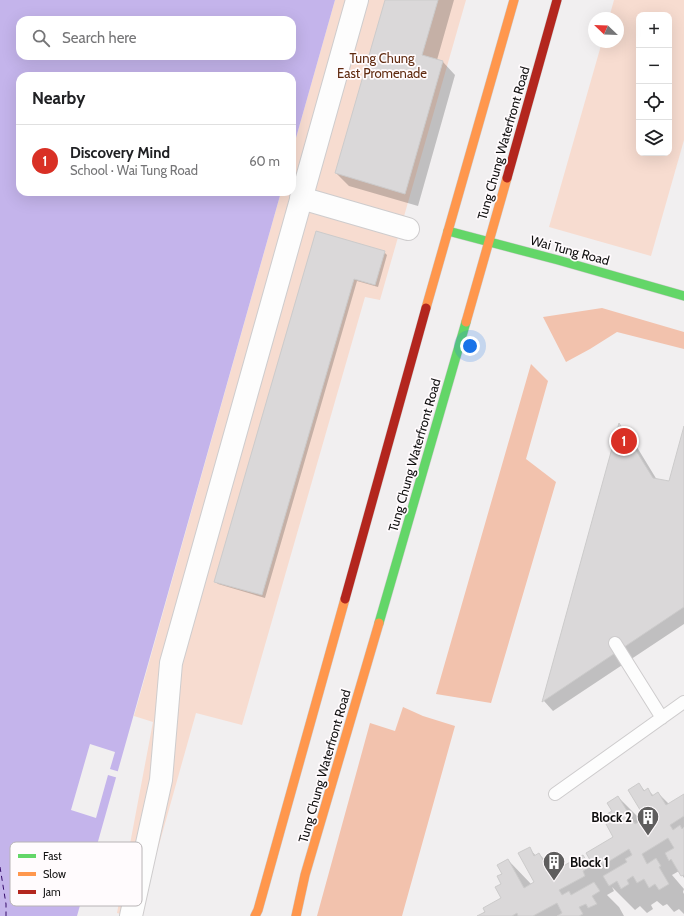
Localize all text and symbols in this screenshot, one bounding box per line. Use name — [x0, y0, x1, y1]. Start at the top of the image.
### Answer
north arrow — [588, 12, 624, 48]
map controls — [636, 12, 672, 156]
button: + — [636, 12, 672, 48]
search box — [16, 16, 296, 60]
icon: search — [30, 27, 52, 49]
text: Search here — [62, 29, 137, 47]
button: − — [636, 48, 672, 84]
park label: Tung Chung East Promenade — [337, 50, 427, 81]
street label: Tung Chung Waterfront Road — [473, 64, 533, 222]
button: locate — [636, 84, 672, 120]
text: Nearby — [32, 88, 85, 108]
button: layers — [636, 120, 672, 156]
text: Discovery Mind — [70, 144, 170, 162]
text: 1 — [43, 153, 47, 169]
text: 60 m — [249, 153, 280, 169]
text: School · Wai Tung Road — [70, 162, 198, 178]
street label: Wai Tung Road — [529, 232, 611, 268]
your location — [460, 336, 480, 356]
street label: Tung Chung Waterfront Road — [384, 376, 444, 534]
pin: 1 — [611, 426, 637, 456]
street label: Tung Chung Waterfront Road — [294, 687, 354, 845]
building icon: Block 2 — [635, 804, 661, 837]
place label: Block 2 — [591, 809, 632, 825]
legend — [10, 842, 142, 906]
text: Fast — [43, 849, 62, 863]
building icon: Block 1 — [541, 849, 567, 882]
place label: Block 1 — [570, 854, 609, 870]
text: Slow — [43, 867, 66, 881]
text: Jam — [42, 885, 61, 899]

